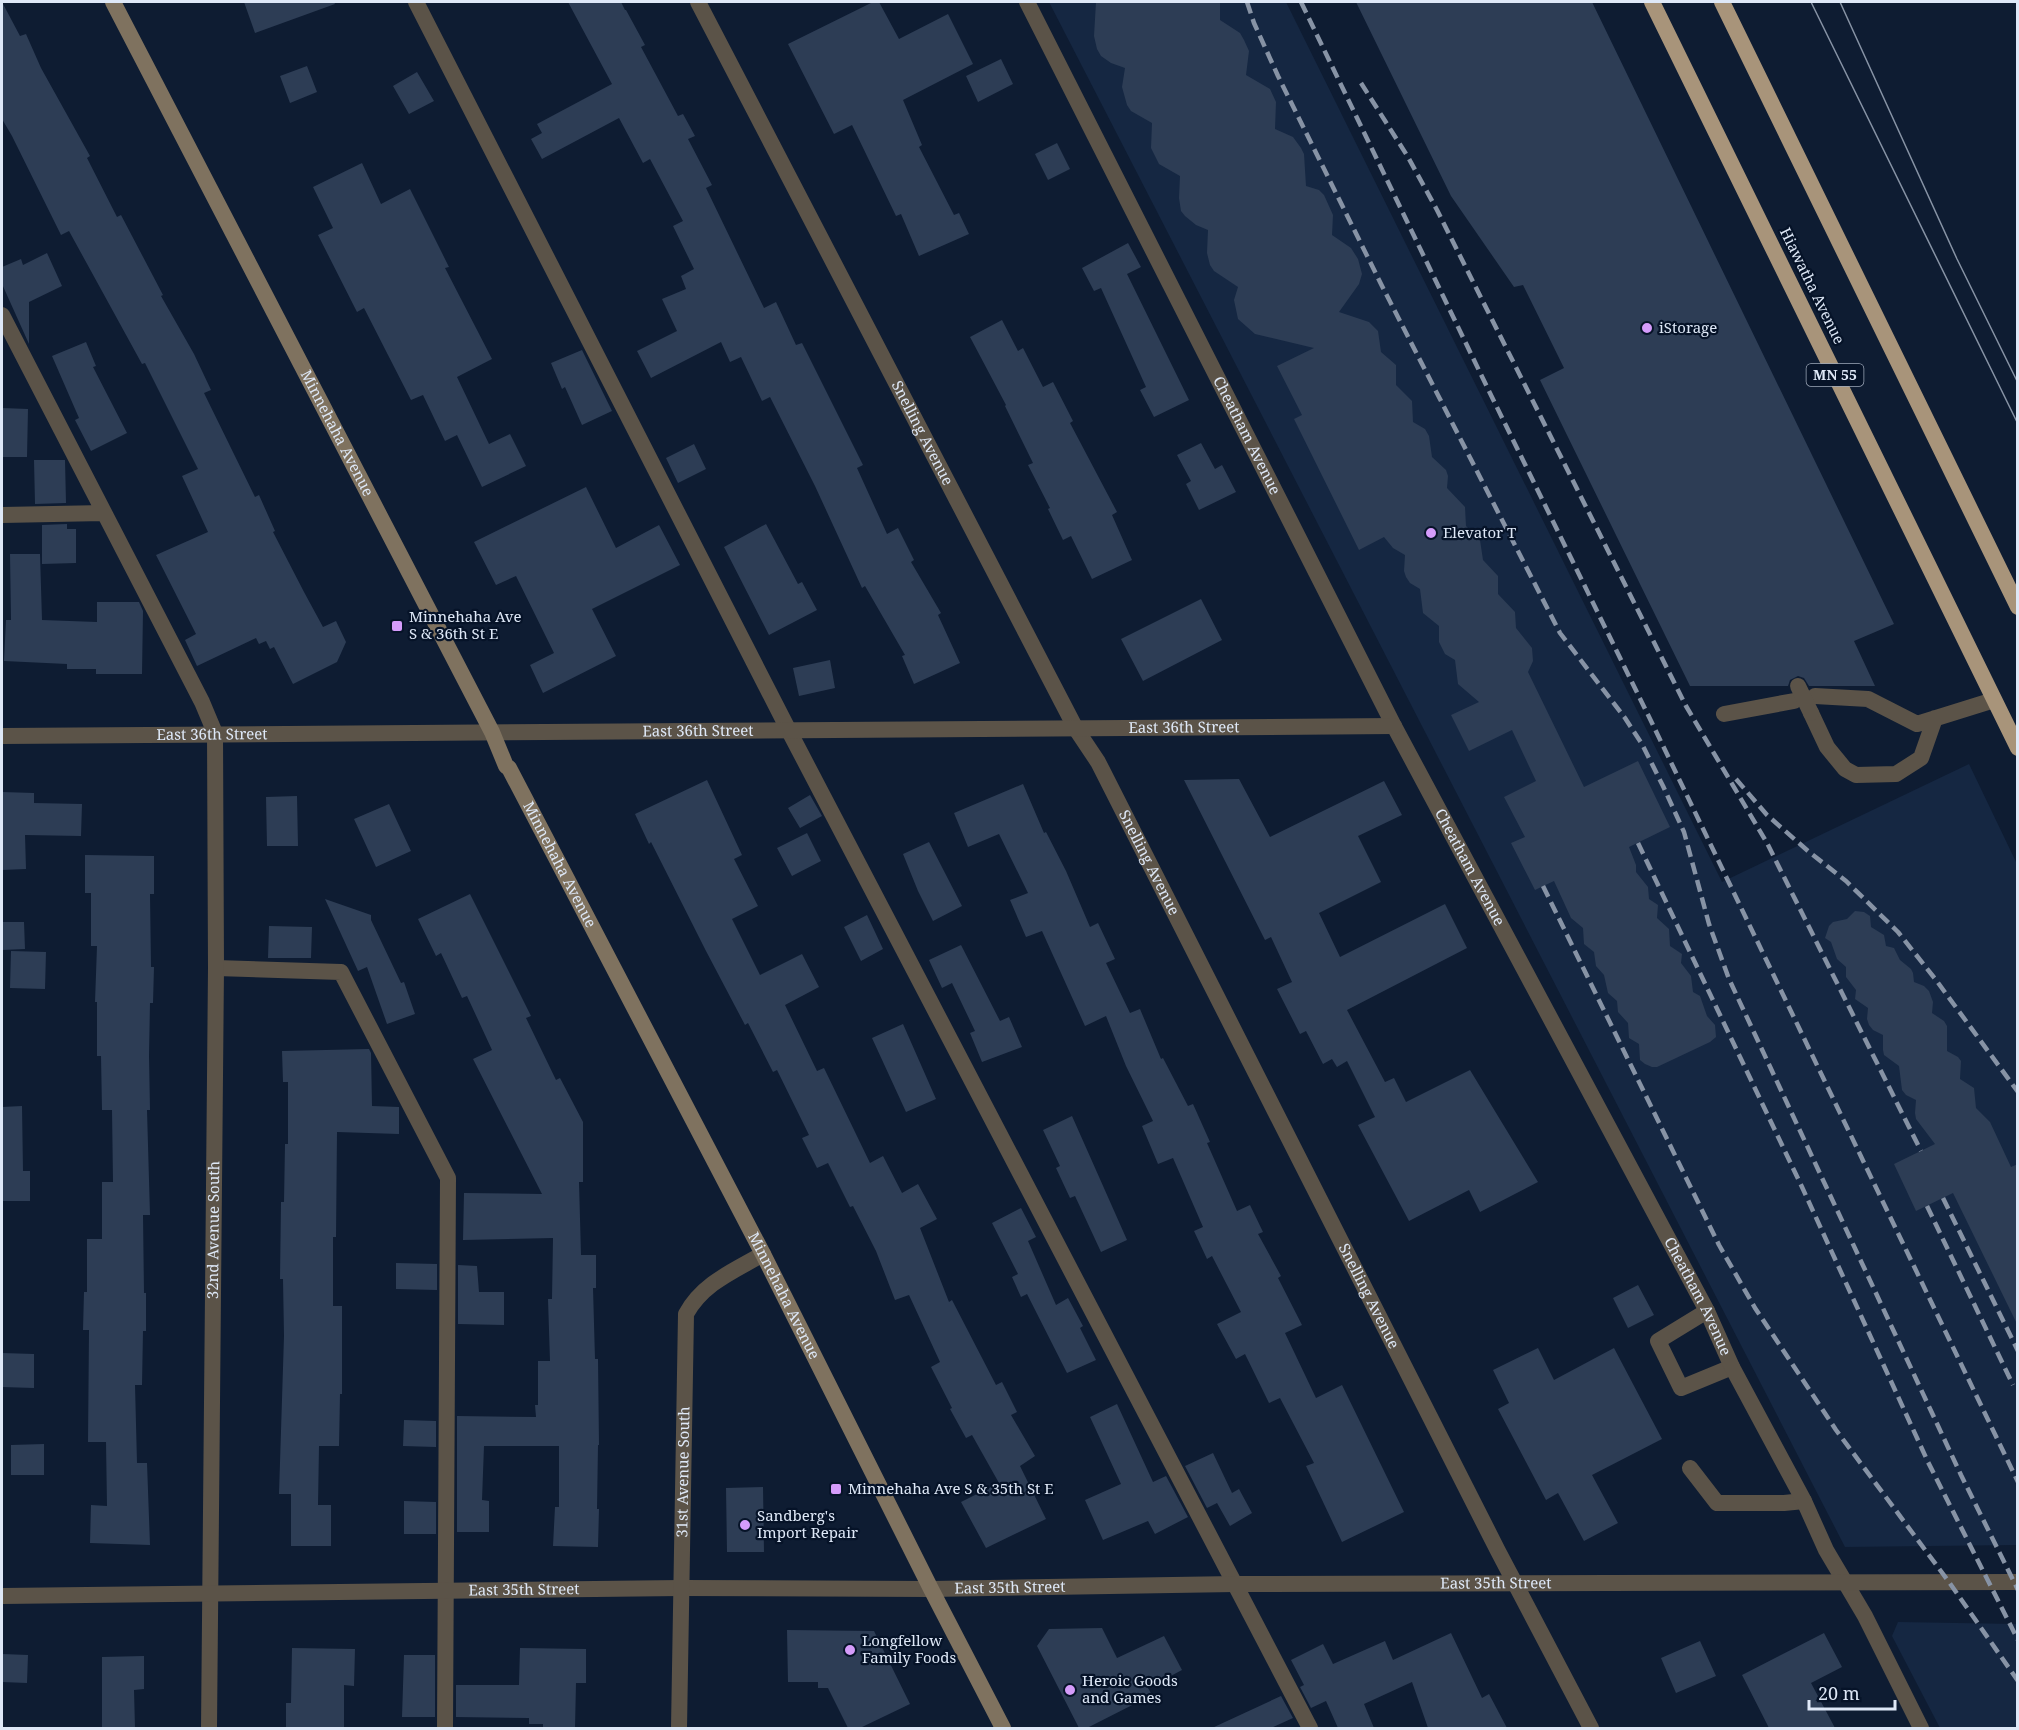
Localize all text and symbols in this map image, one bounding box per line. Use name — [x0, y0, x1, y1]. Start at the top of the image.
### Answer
street label: Hiawatha Avenue — [1776, 224, 1850, 347]
place label: iStorage — [1659, 317, 1717, 337]
marker: iStorage — [1640, 321, 1654, 335]
road number: MN 55 — [1806, 364, 1864, 386]
street label: Minnehaha Avenue — [297, 366, 379, 500]
street label: Cheatham Avenue — [1209, 372, 1286, 498]
street label: Snelling Avenue — [888, 377, 959, 489]
place label: Elevator T — [1443, 522, 1516, 542]
marker: Elevator T — [1424, 526, 1438, 540]
place label: Minnehaha Ave S & 36th St E — [409, 606, 521, 643]
marker: Minnehaha Ave S & 36th St E — [390, 619, 404, 633]
street label: East 36th Street — [1128, 716, 1240, 737]
street label: East 36th Street — [642, 720, 754, 740]
street label: East 36th Street — [156, 723, 268, 744]
street label: Minnehaha Avenue — [519, 798, 602, 931]
street label: Cheatham Avenue — [1431, 805, 1510, 929]
street label: Snelling Avenue — [1115, 806, 1185, 918]
street label: 32nd Avenue South — [202, 1160, 223, 1299]
street label: Minnehaha Avenue — [744, 1228, 825, 1362]
street label: Cheatham Avenue — [1660, 1233, 1737, 1358]
street label: Snelling Avenue — [1335, 1240, 1405, 1352]
street label: 31st Avenue South — [671, 1406, 693, 1538]
place label: Minnehaha Ave S & 35th St E — [848, 1478, 1054, 1498]
marker: Minnehaha Ave S & 35th St E — [829, 1482, 843, 1496]
place label: Sandberg's Import Repair — [757, 1505, 858, 1542]
marker: Sandberg's Import Repair — [738, 1518, 752, 1532]
street label: East 35th Street — [1440, 1572, 1552, 1592]
street label: East 35th Street — [954, 1576, 1066, 1598]
street label: East 35th Street — [468, 1578, 580, 1600]
place label: Longfellow Family Foods — [862, 1630, 956, 1667]
marker: Longfellow Family Foods — [843, 1643, 857, 1657]
place label: Heroic Goods and Games — [1082, 1670, 1178, 1707]
scale bar — [1809, 1673, 1894, 1711]
text: 20 m — [1818, 1681, 1860, 1705]
marker: Heroic Goods and Games — [1063, 1683, 1077, 1697]

